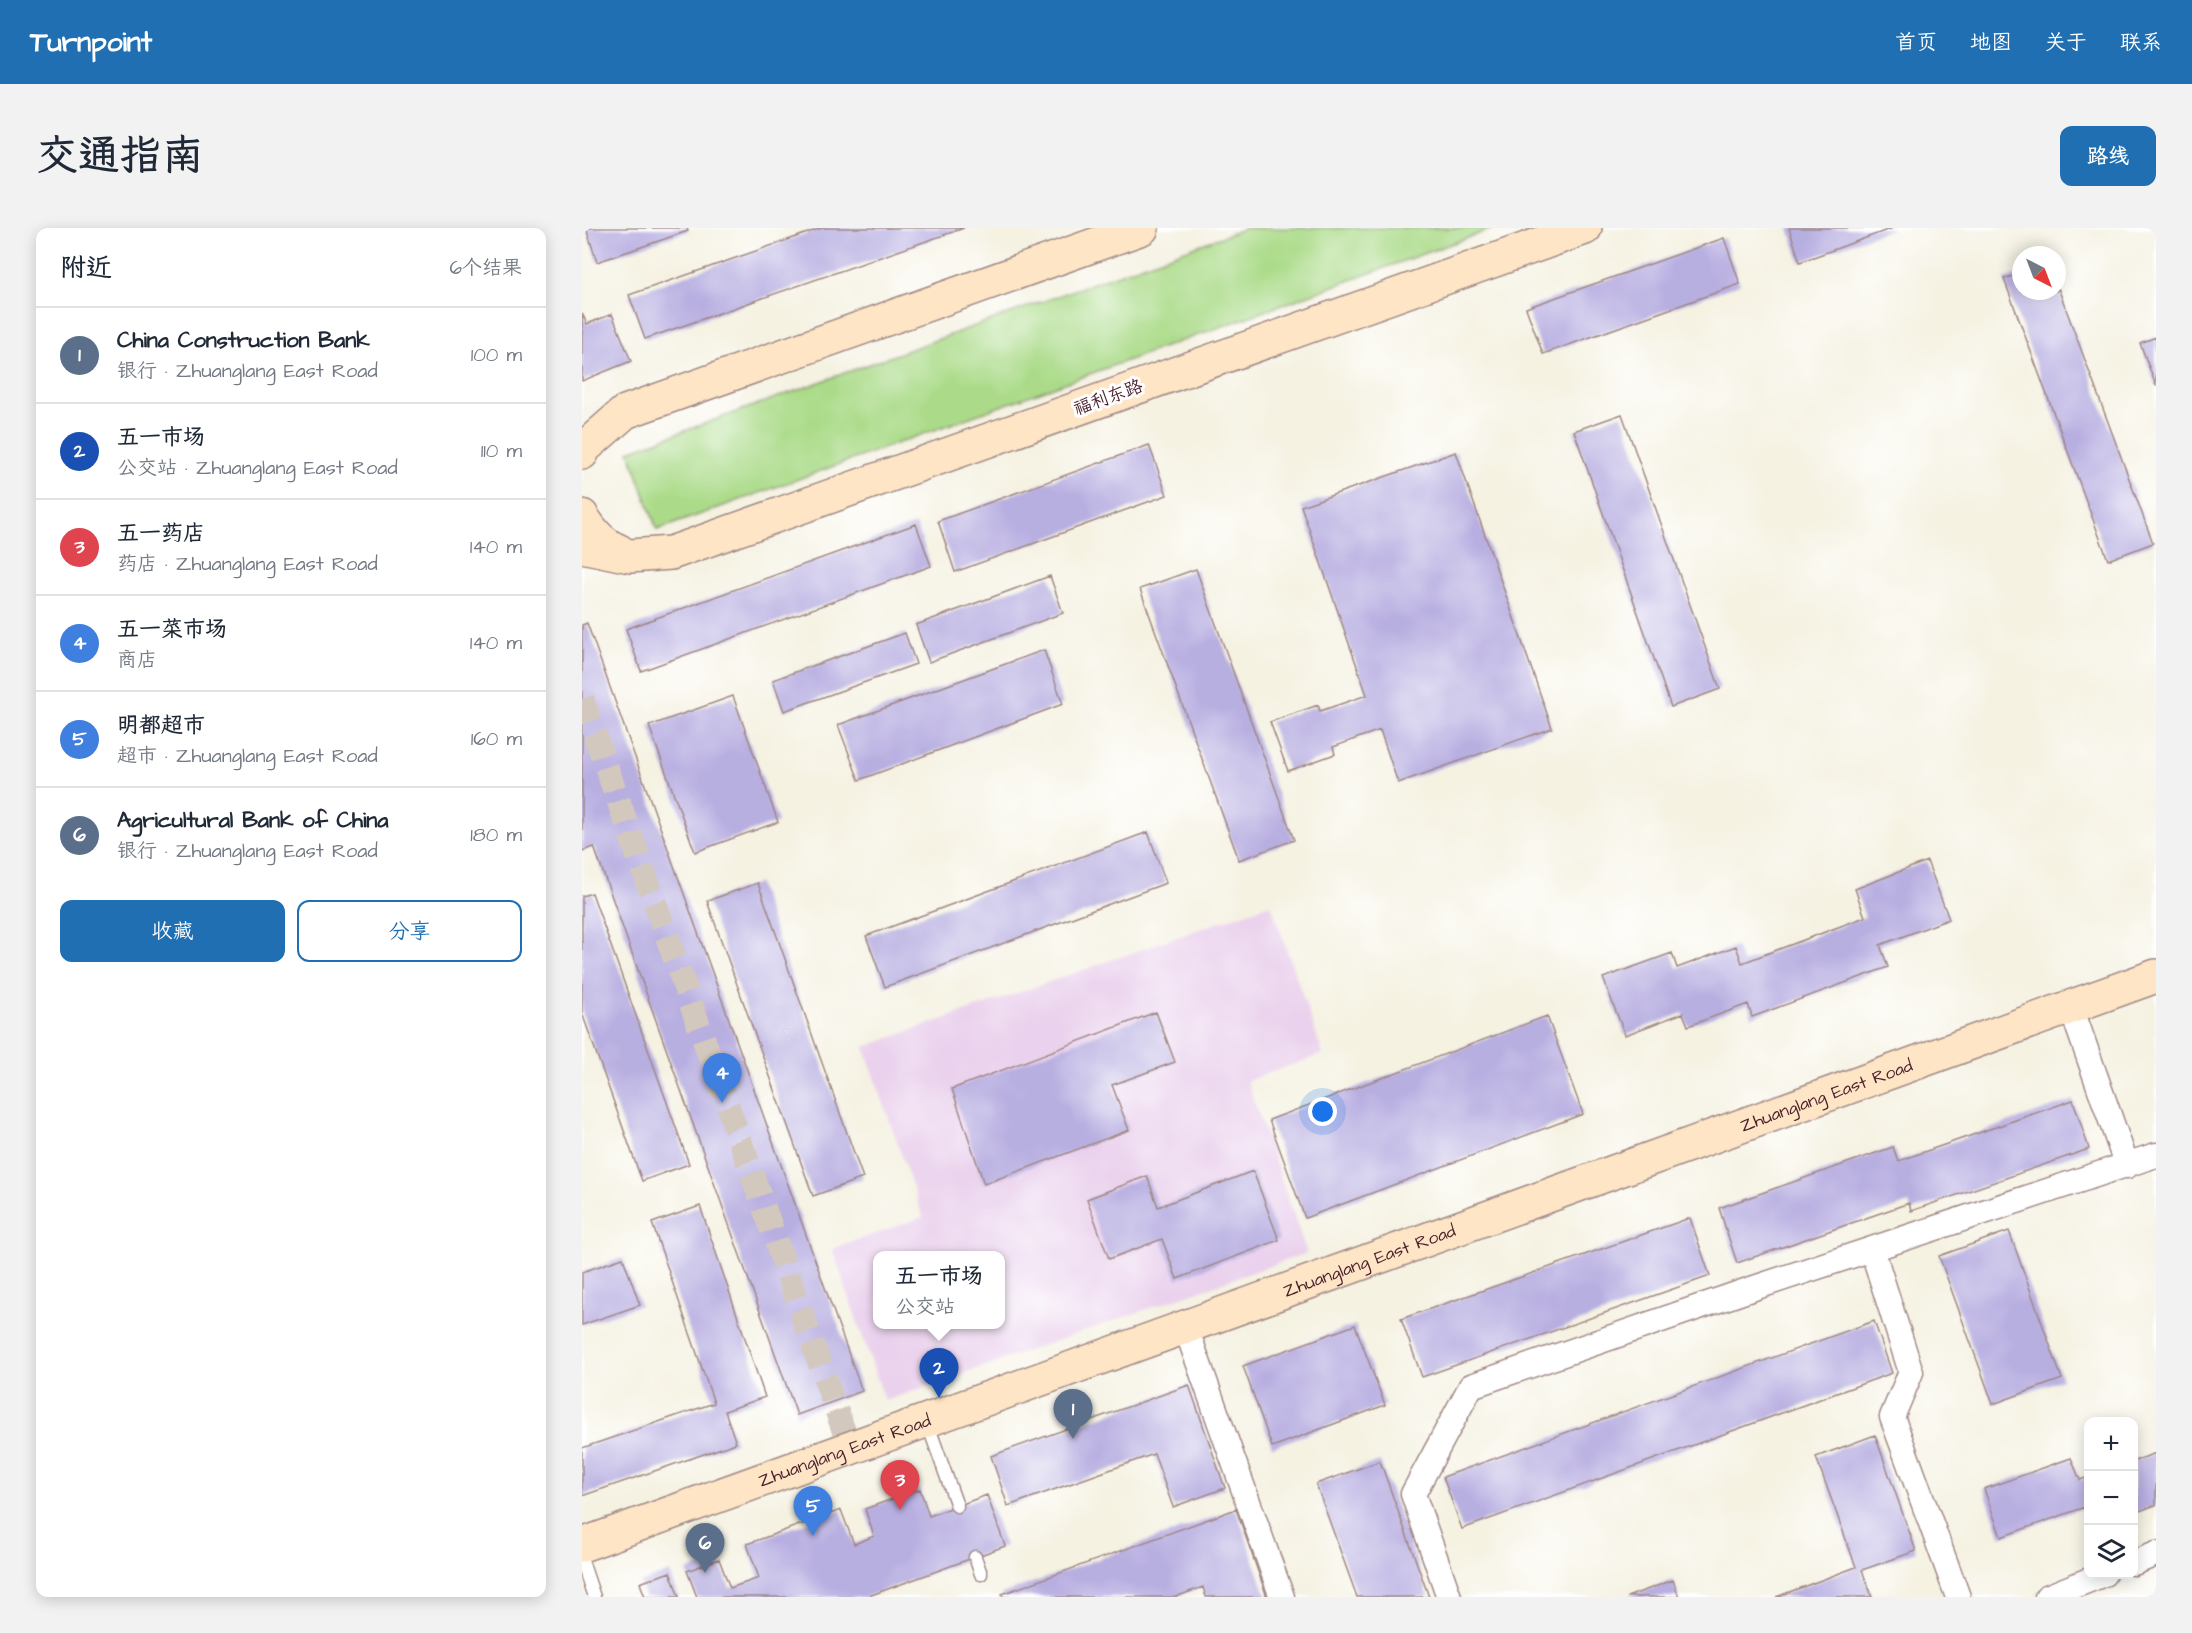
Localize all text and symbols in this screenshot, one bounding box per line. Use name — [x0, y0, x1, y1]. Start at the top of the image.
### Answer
text: Turnpoint — [30, 23, 152, 62]
text: 首页 — [1895, 28, 1937, 57]
text: 地图 — [1970, 28, 2012, 57]
text: 关于 — [2045, 28, 2087, 57]
text: 联系 — [2120, 28, 2162, 57]
button: 路线 — [2060, 126, 2156, 186]
text: 交通指南 — [36, 128, 204, 186]
north arrow — [2012, 246, 2066, 300]
text: 附近 — [60, 250, 112, 286]
text: 6个结果 — [449, 254, 522, 282]
text: China Construction Bank — [117, 325, 370, 356]
text: 1 — [78, 341, 81, 369]
text: 100 m — [471, 341, 522, 369]
text: 银行 · Zhuanglang East Road — [117, 357, 378, 385]
street label: 福利东路 — [1070, 373, 1146, 422]
text: 五一市场 — [117, 422, 205, 453]
text: 2 — [74, 437, 85, 465]
text: 110 m — [481, 437, 522, 465]
text: 公交站 · Zhuanglang East Road — [117, 454, 398, 482]
text: 五一药店 — [117, 518, 205, 549]
text: 3 — [74, 533, 85, 561]
text: 140 m — [470, 533, 522, 561]
text: 药店 · Zhuanglang East Road — [117, 550, 378, 578]
text: 五一菜市场 — [117, 614, 227, 645]
text: 4 — [73, 629, 86, 657]
text: 140 m — [470, 629, 522, 657]
text: 商店 — [117, 646, 157, 674]
text: 明都超市 — [117, 710, 205, 741]
text: 5 — [72, 725, 87, 753]
text: 160 m — [471, 725, 522, 753]
text: 超市 · Zhuanglang East Road — [117, 742, 378, 770]
text: Agricultural Bank of China — [117, 805, 389, 836]
text: 6 — [73, 821, 86, 849]
text: 180 m — [470, 821, 522, 849]
text: 银行 · Zhuanglang East Road — [117, 837, 378, 865]
button: 收藏 — [60, 900, 285, 962]
button: 分享 — [297, 900, 522, 962]
street label: Zhuanglang East Road — [1737, 1053, 1916, 1138]
pin: 4 — [702, 1054, 742, 1103]
your location — [1308, 1097, 1337, 1126]
street label: Zhuanglang East Road — [1280, 1218, 1459, 1304]
popup — [873, 1251, 1005, 1329]
text: 五一市场 — [895, 1261, 983, 1292]
text: 公交站 — [895, 1293, 955, 1321]
pin: 2 — [920, 1348, 958, 1398]
pin: 1 — [1054, 1390, 1092, 1439]
street label: Zhuanglang East Road — [755, 1408, 934, 1493]
map controls — [2084, 1417, 2138, 1579]
button: + — [2084, 1417, 2138, 1471]
pin: 3 — [880, 1460, 920, 1510]
button: − — [2084, 1471, 2138, 1525]
pin: 5 — [794, 1486, 832, 1536]
pin: 6 — [686, 1524, 724, 1573]
button: layers — [2084, 1525, 2138, 1579]

